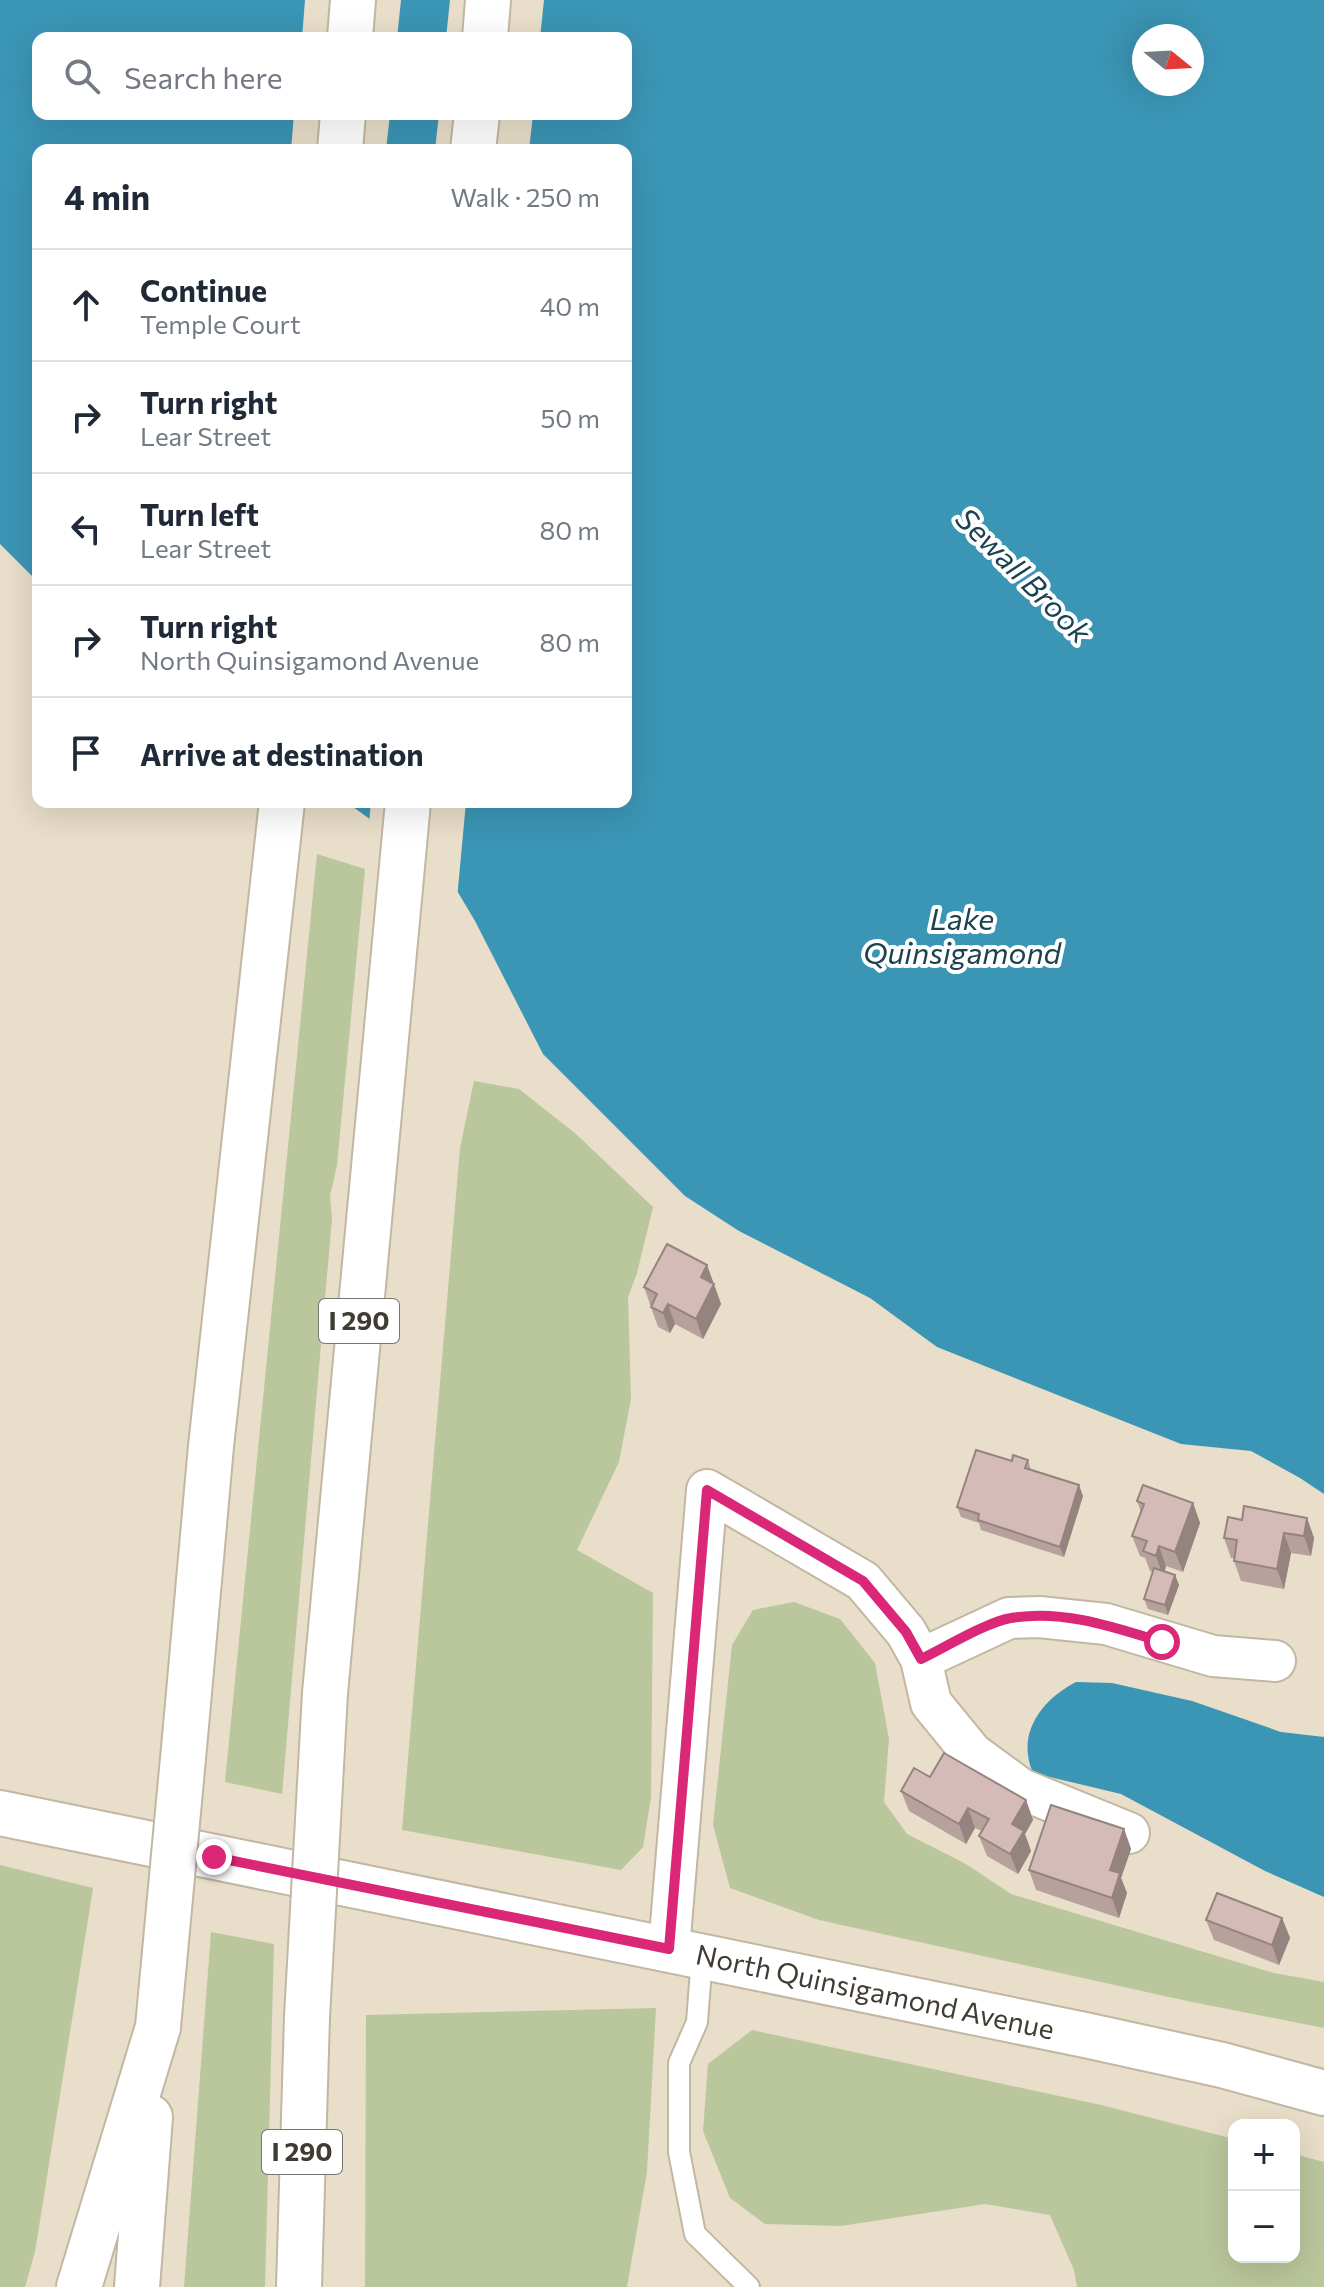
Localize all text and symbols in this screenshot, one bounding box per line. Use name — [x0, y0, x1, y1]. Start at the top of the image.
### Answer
north arrow — [1132, 24, 1204, 96]
search box — [32, 32, 632, 120]
icon: search — [60, 54, 104, 98]
text: Search here — [124, 58, 283, 95]
text: 4 min — [64, 175, 150, 217]
text: Walk · 250 m — [450, 181, 600, 212]
text: Continue — [140, 271, 267, 308]
icon: ahead — [64, 283, 108, 327]
text: 40 m — [540, 290, 600, 321]
text: Temple Court — [140, 308, 301, 339]
text: Turn right — [140, 383, 277, 420]
icon: right — [64, 395, 108, 439]
text: 50 m — [540, 402, 600, 433]
text: Lear Street — [140, 420, 271, 451]
text: Turn left — [140, 495, 259, 532]
water label: Sewall Brook — [949, 499, 1101, 650]
icon: left — [64, 507, 108, 551]
text: 80 m — [540, 514, 600, 545]
text: Lear Street — [140, 532, 271, 563]
text: Turn right — [140, 607, 277, 644]
icon: right — [64, 619, 108, 663]
text: 80 m — [540, 626, 600, 657]
text: North Quinsigamond Avenue — [140, 644, 479, 675]
icon: arrive — [64, 731, 108, 775]
text: Arrive at destination — [140, 735, 424, 772]
water label: Lake Quinsigamond — [863, 899, 1063, 970]
road number: I 290 — [319, 1299, 399, 1343]
route start — [1144, 1624, 1180, 1660]
route end — [196, 1839, 232, 1875]
street label: North Quinsigamond Avenue — [693, 1936, 1057, 2046]
map controls — [1228, 2119, 1300, 2263]
button: + — [1228, 2119, 1300, 2191]
road number: I 290 — [262, 2130, 342, 2174]
button: − — [1228, 2191, 1300, 2263]

